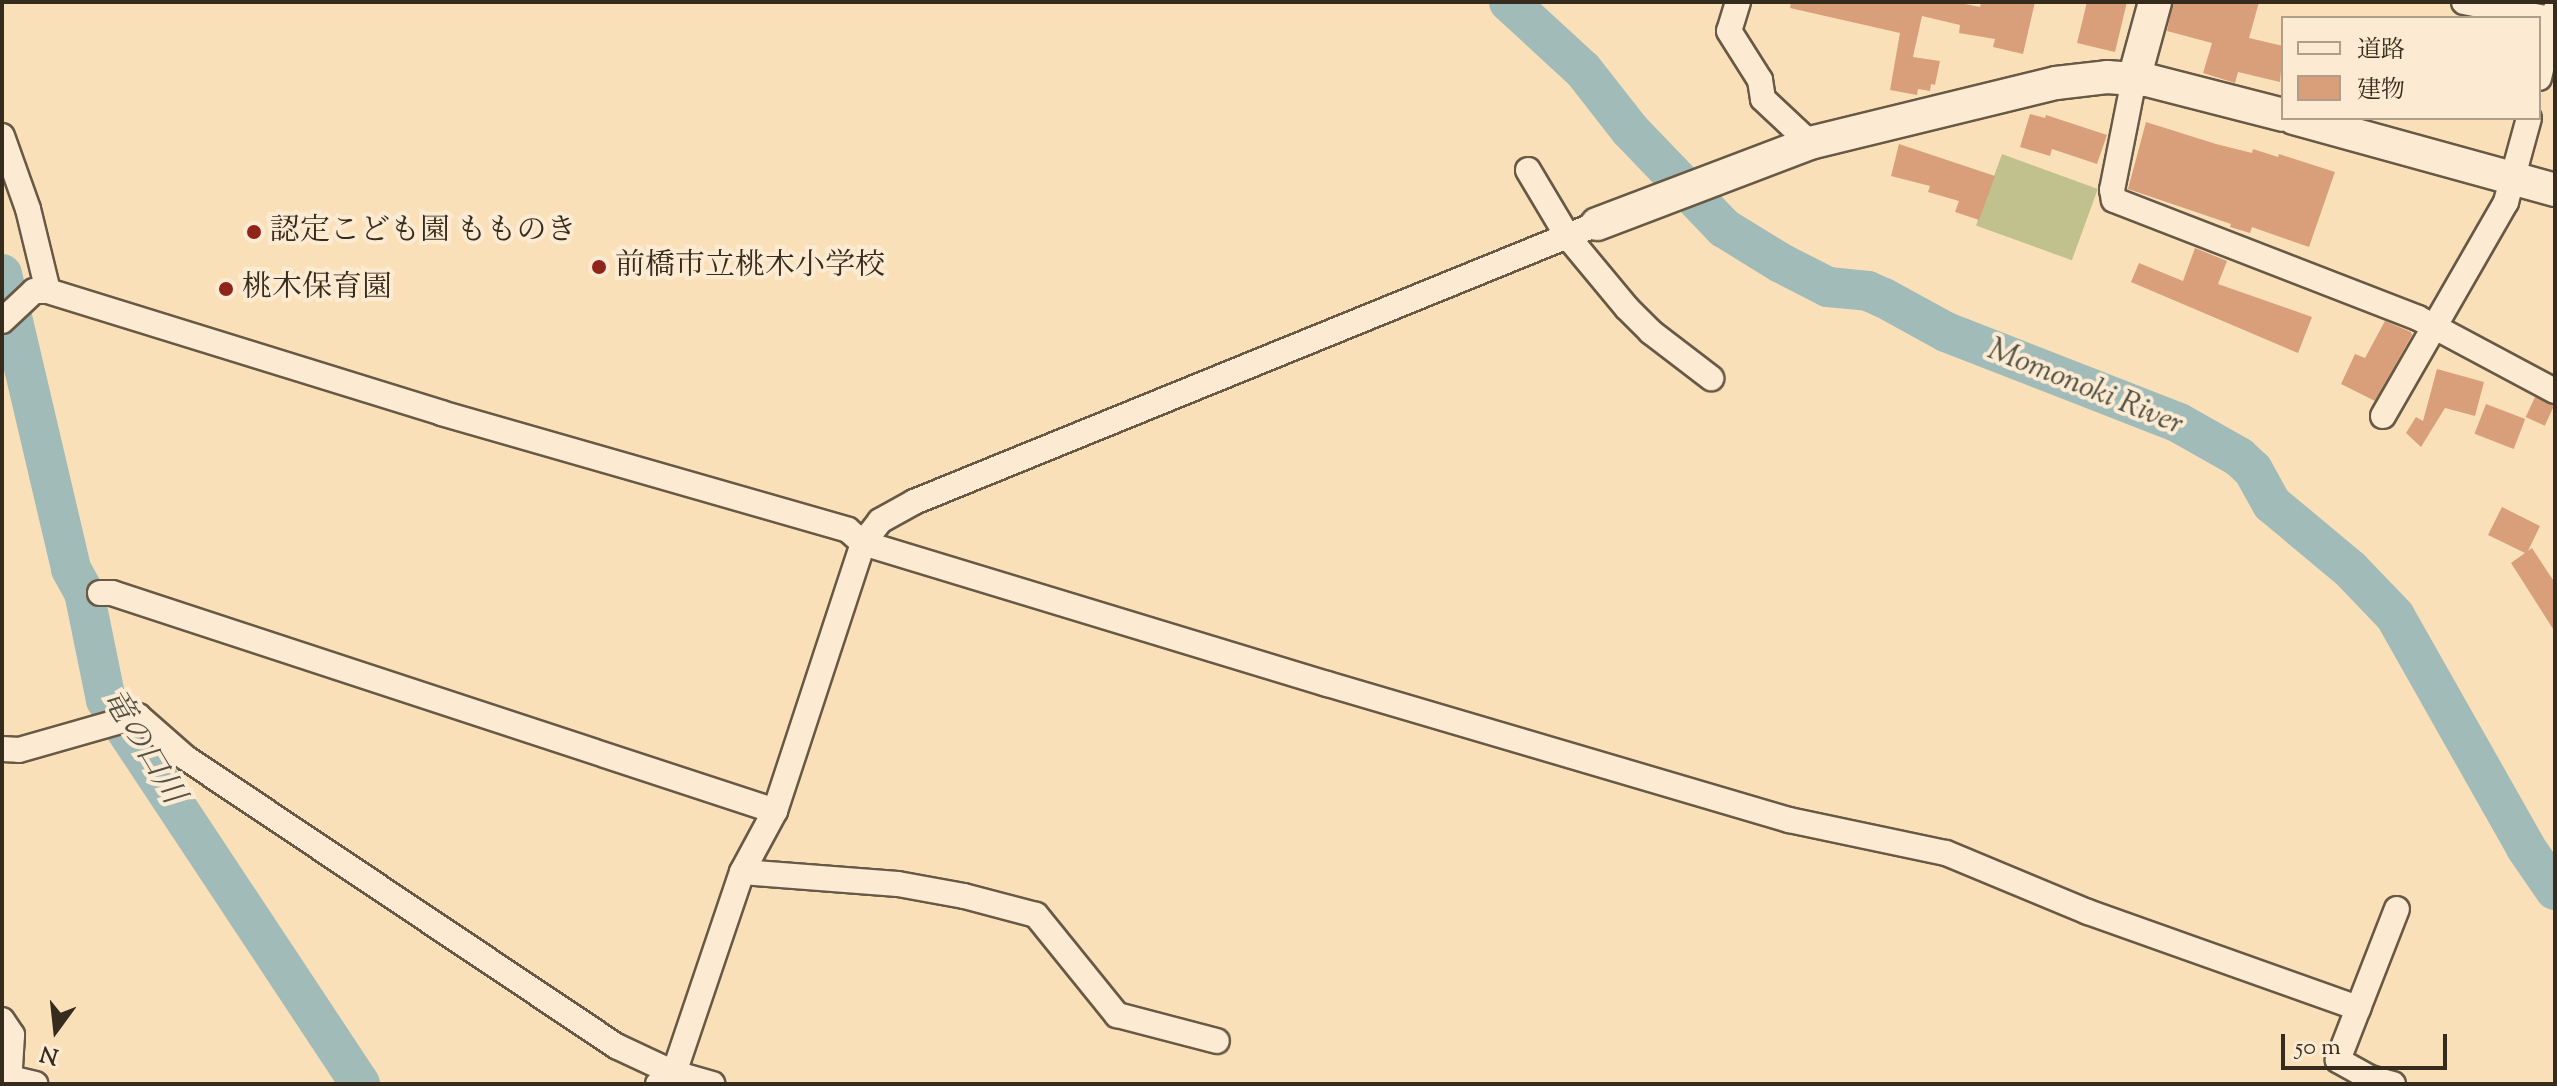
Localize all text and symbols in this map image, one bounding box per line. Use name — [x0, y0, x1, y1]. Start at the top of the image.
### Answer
legend — [2281, 16, 2541, 120]
text: 道路 — [2357, 34, 2405, 68]
text: 建物 — [2357, 74, 2405, 108]
place label: 認定こども園 もものき — [270, 214, 576, 250]
marker: 認定こども園 もものき — [245, 223, 263, 241]
place label: 前橋市立桃木小学校 — [615, 249, 885, 285]
marker: 前橋市立桃木小学校 — [590, 258, 608, 276]
place label: 桃木保育園 — [242, 271, 392, 307]
marker: 桃木保育園 — [217, 280, 235, 298]
water label: Momonoki River — [1982, 331, 2188, 445]
water label: 竜の口川 — [93, 682, 191, 812]
north arrow — [16, 990, 96, 1070]
scale bar — [2285, 1018, 2451, 1068]
text: 50 m — [2295, 1031, 2341, 1065]
text: N — [37, 1035, 62, 1071]

